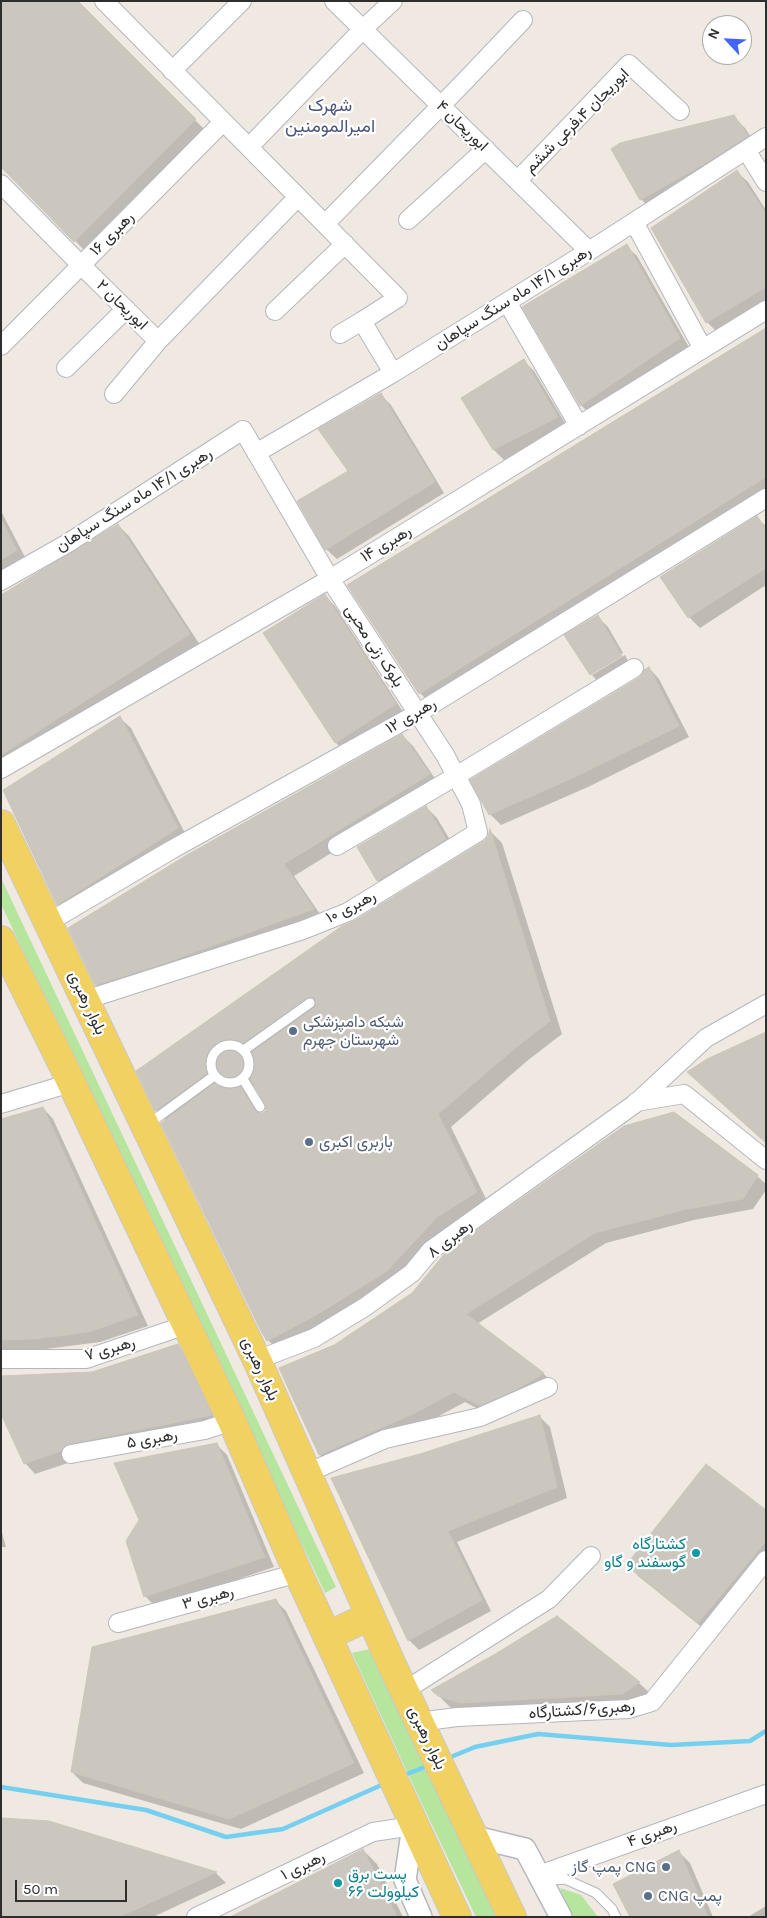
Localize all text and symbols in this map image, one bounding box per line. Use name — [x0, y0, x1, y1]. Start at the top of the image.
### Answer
north arrow — [702, 15, 752, 65]
text: N — [704, 26, 724, 42]
street label: ابوریحان ۴،فرعی ششم — [521, 65, 633, 177]
district label: شهرک امیرالمومنین — [285, 95, 375, 138]
street label: ابوریحان ۴ — [432, 97, 492, 155]
street label: رهبری ۱۶ — [86, 208, 138, 260]
street label: رهبری ۱۴/۱ ماه سنگ سپاهان — [431, 242, 595, 354]
street label: ابوریحان ۲ — [92, 276, 152, 334]
street label: رهبری ۱۴/۱ ماه سنگ سپاهان — [52, 444, 216, 556]
street label: رهبری ۱۴ — [357, 521, 415, 567]
street label: بلوک زنی محبی — [340, 601, 408, 691]
street label: رهبری ۱۲ — [382, 694, 440, 738]
street label: رهبری ۱۰ — [323, 886, 379, 928]
street label: بلوار رهبری — [64, 968, 110, 1038]
place label: شبکه دامپزشکی شهرستان جهرم — [303, 1012, 404, 1050]
marker: شبکه دامپزشکی شهرستان جهرم — [287, 1025, 299, 1037]
place label: باربری اکبری — [319, 1132, 393, 1152]
marker: باربری اکبری — [303, 1136, 315, 1148]
street label: رهبری ۸ — [424, 1216, 476, 1262]
street label: رهبری ۷ — [83, 1333, 137, 1365]
street label: بلوار رهبری — [237, 1334, 283, 1404]
street label: رهبری ۵ — [125, 1425, 179, 1453]
place label: کشتارگاه گوسفند و گاو — [604, 1534, 686, 1572]
marker: کشتارگاه گوسفند و گاو — [690, 1547, 702, 1559]
street label: رهبری ۳ — [180, 1582, 236, 1614]
street label: رهبری۶/کشتارگاه — [528, 1697, 636, 1723]
street label: بلوار رهبری — [403, 1703, 451, 1773]
street label: رهبری ۴ — [625, 1816, 679, 1852]
street label: رهبری ۱ — [278, 1847, 328, 1885]
place label: پمپ گاز CNG — [572, 1857, 656, 1877]
marker: پمپ گاز CNG — [660, 1861, 672, 1873]
place label: پست برق ۶۶ کیلوولت — [348, 1864, 419, 1902]
scale bar — [18, 1870, 130, 1902]
marker: پست برق ۶۶ کیلوولت — [332, 1877, 344, 1889]
text: 50 m — [23, 1880, 58, 1898]
place label: CNG پمپ — [658, 1886, 722, 1906]
marker: CNG پمپ — [642, 1890, 654, 1902]

